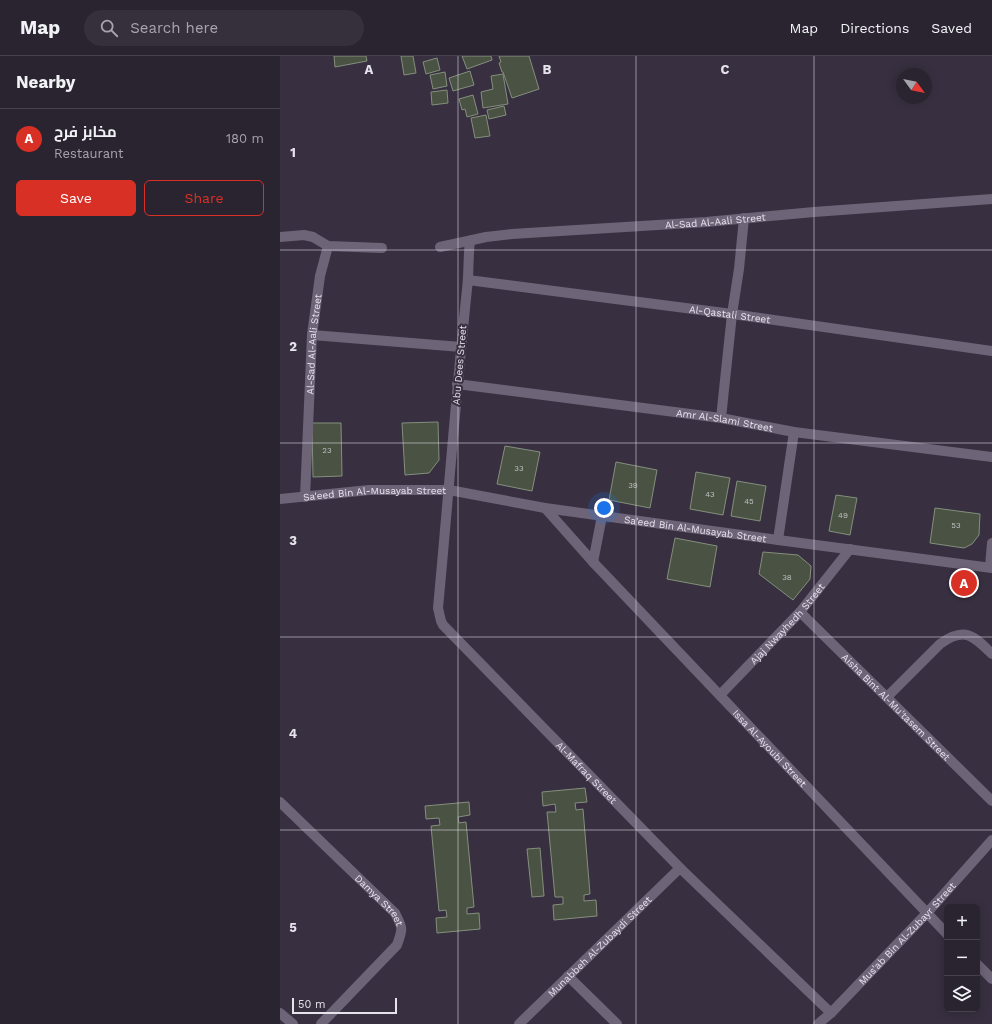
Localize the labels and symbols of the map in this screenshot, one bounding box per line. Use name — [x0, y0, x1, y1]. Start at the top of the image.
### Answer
text: A — [365, 62, 374, 77]
text: B — [543, 62, 552, 77]
text: C — [721, 62, 730, 77]
north arrow — [896, 68, 932, 104]
text: 1 — [290, 145, 296, 160]
street label: Al-Sad Al-Aali Street — [665, 211, 767, 231]
street label: Al-Sad Al-Aali Street — [304, 292, 324, 395]
street label: Al-Qastali Street — [688, 304, 772, 326]
street label: Abu Dees Street — [451, 324, 469, 405]
text: 2 — [289, 339, 297, 354]
street label: Amr Al-Slami Street — [675, 407, 775, 434]
house number: 23 — [322, 446, 332, 455]
house number: 33 — [514, 464, 524, 473]
house number: 39 — [628, 481, 638, 490]
street label: Sa'eed Bin Al-Musayab Street — [303, 485, 447, 503]
house number: 43 — [705, 490, 715, 499]
house number: 45 — [744, 497, 754, 506]
your location — [594, 498, 614, 518]
house number: 49 — [838, 511, 848, 520]
street label: Sa'eed Bin Al-Musayab Street — [624, 514, 768, 544]
house number: 53 — [951, 521, 961, 530]
text: 3 — [289, 533, 297, 548]
pin: A — [951, 568, 977, 598]
house number: 38 — [782, 573, 792, 582]
street label: Ajaj Nwayhedh Street — [748, 581, 827, 666]
street label: Aisha Bint Al-Mu'tasem Street — [839, 651, 953, 763]
street label: Issa Al-Ayoubi Street — [730, 708, 809, 790]
text: 4 — [289, 726, 298, 741]
street label: Al-Mafraq Street — [554, 740, 619, 806]
street label: Damya Street — [353, 873, 406, 928]
street label: Mus'ab Bin Al-Zubayr Street — [856, 880, 958, 987]
street label: Munabbeh Al-Zubaydi Street — [546, 893, 654, 999]
text: 5 — [289, 920, 297, 935]
scale bar — [292, 996, 397, 1015]

